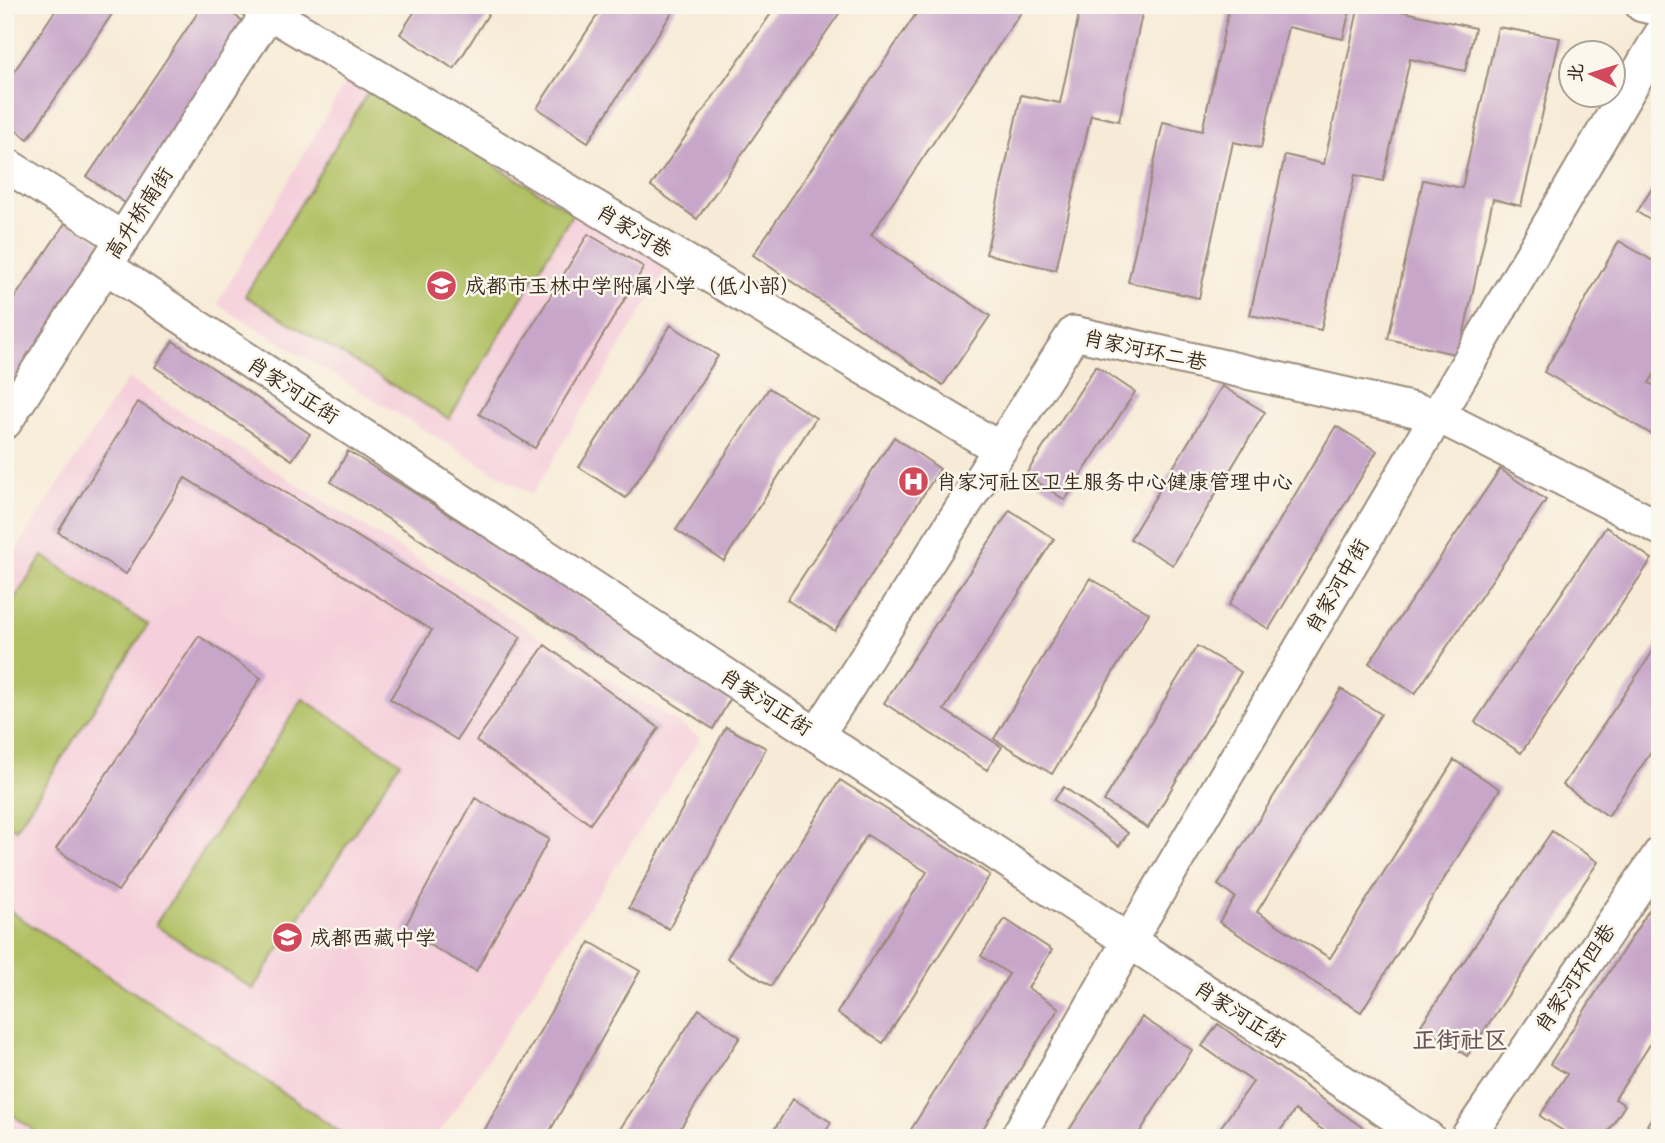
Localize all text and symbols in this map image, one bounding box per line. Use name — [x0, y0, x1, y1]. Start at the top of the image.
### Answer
north arrow — [1556, 38, 1626, 108]
text: 北 — [1562, 62, 1589, 83]
street label: 高升桥南街 — [99, 161, 179, 265]
street label: 肖家河巷 — [591, 197, 677, 265]
school or university icon: 成都市玉林中学附属小学（低小部） — [425, 269, 459, 303]
place label: 成都市玉林中学附属小学（低小部） — [465, 272, 801, 300]
street label: 肖家河环二巷 — [1080, 323, 1210, 377]
street label: 肖家河正街 — [241, 350, 345, 430]
hospital icon: 肖家河社区卫生服务中心健康管理中心 — [896, 465, 930, 499]
place label: 肖家河社区卫生服务中心健康管理中心 — [936, 468, 1293, 496]
street label: 肖家河中街 — [1299, 534, 1375, 638]
street label: 肖家河正街 — [714, 662, 818, 742]
street label: 肖家河环四巷 — [1528, 918, 1622, 1038]
school or university icon: 成都西藏中学 — [270, 921, 304, 955]
place label: 成都西藏中学 — [310, 924, 436, 952]
street label: 肖家河正街 — [1188, 974, 1292, 1054]
district label: 正街社区 — [1412, 1024, 1508, 1056]

